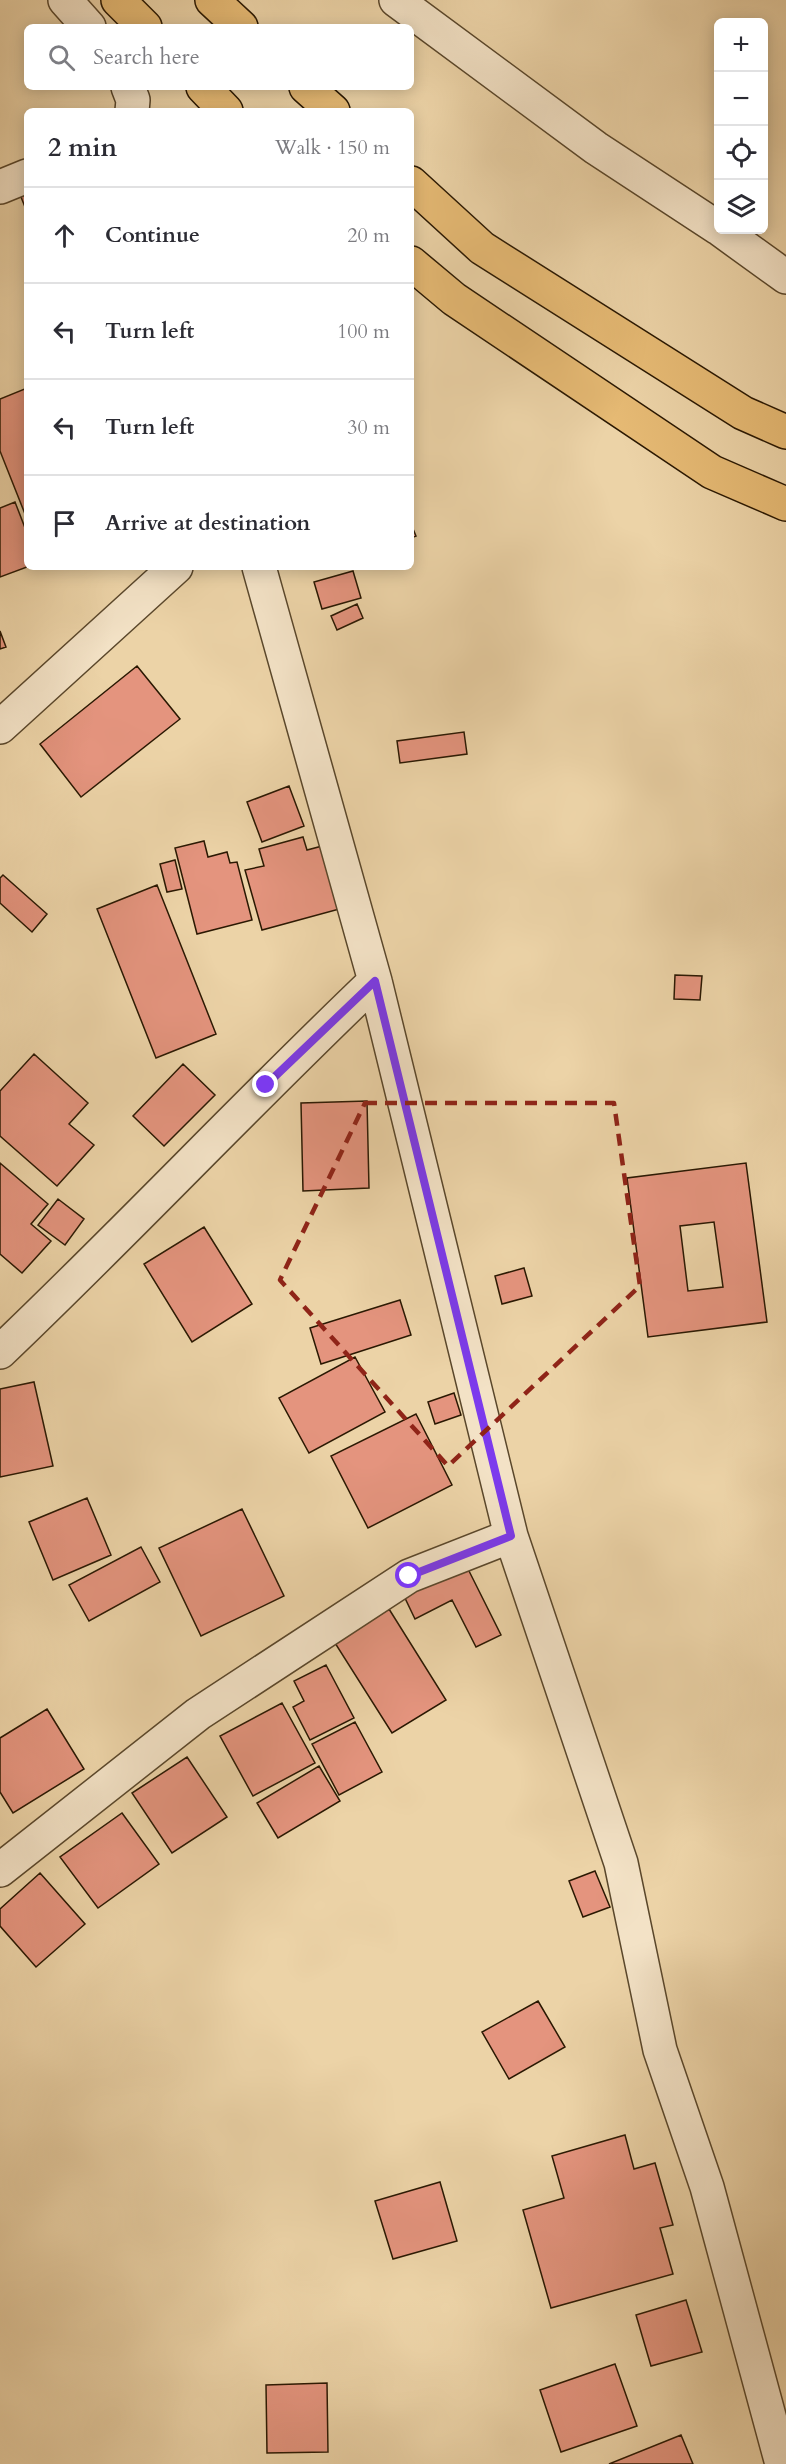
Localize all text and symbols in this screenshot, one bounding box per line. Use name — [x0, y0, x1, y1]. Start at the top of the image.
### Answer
map controls — [714, 18, 768, 234]
button: + — [714, 18, 768, 72]
search box — [24, 24, 414, 90]
icon: search — [45, 41, 78, 74]
text: Search here — [93, 42, 200, 72]
button: − — [714, 72, 768, 126]
button: locate — [714, 126, 768, 180]
text: 2 min — [48, 130, 117, 165]
text: Walk · 150 m — [275, 134, 390, 161]
button: layers — [714, 180, 768, 234]
icon: ahead — [48, 219, 81, 252]
text: Continue — [105, 220, 200, 250]
text: 20 m — [347, 222, 390, 249]
icon: left — [48, 315, 81, 348]
text: Turn left — [105, 316, 194, 346]
text: 100 m — [337, 318, 390, 345]
icon: left — [48, 411, 81, 444]
text: Turn left — [105, 412, 194, 442]
text: 30 m — [347, 414, 390, 441]
icon: arrive — [48, 507, 81, 540]
text: Arrive at destination — [105, 508, 310, 538]
route end — [252, 1071, 278, 1097]
route start — [395, 1562, 421, 1588]

